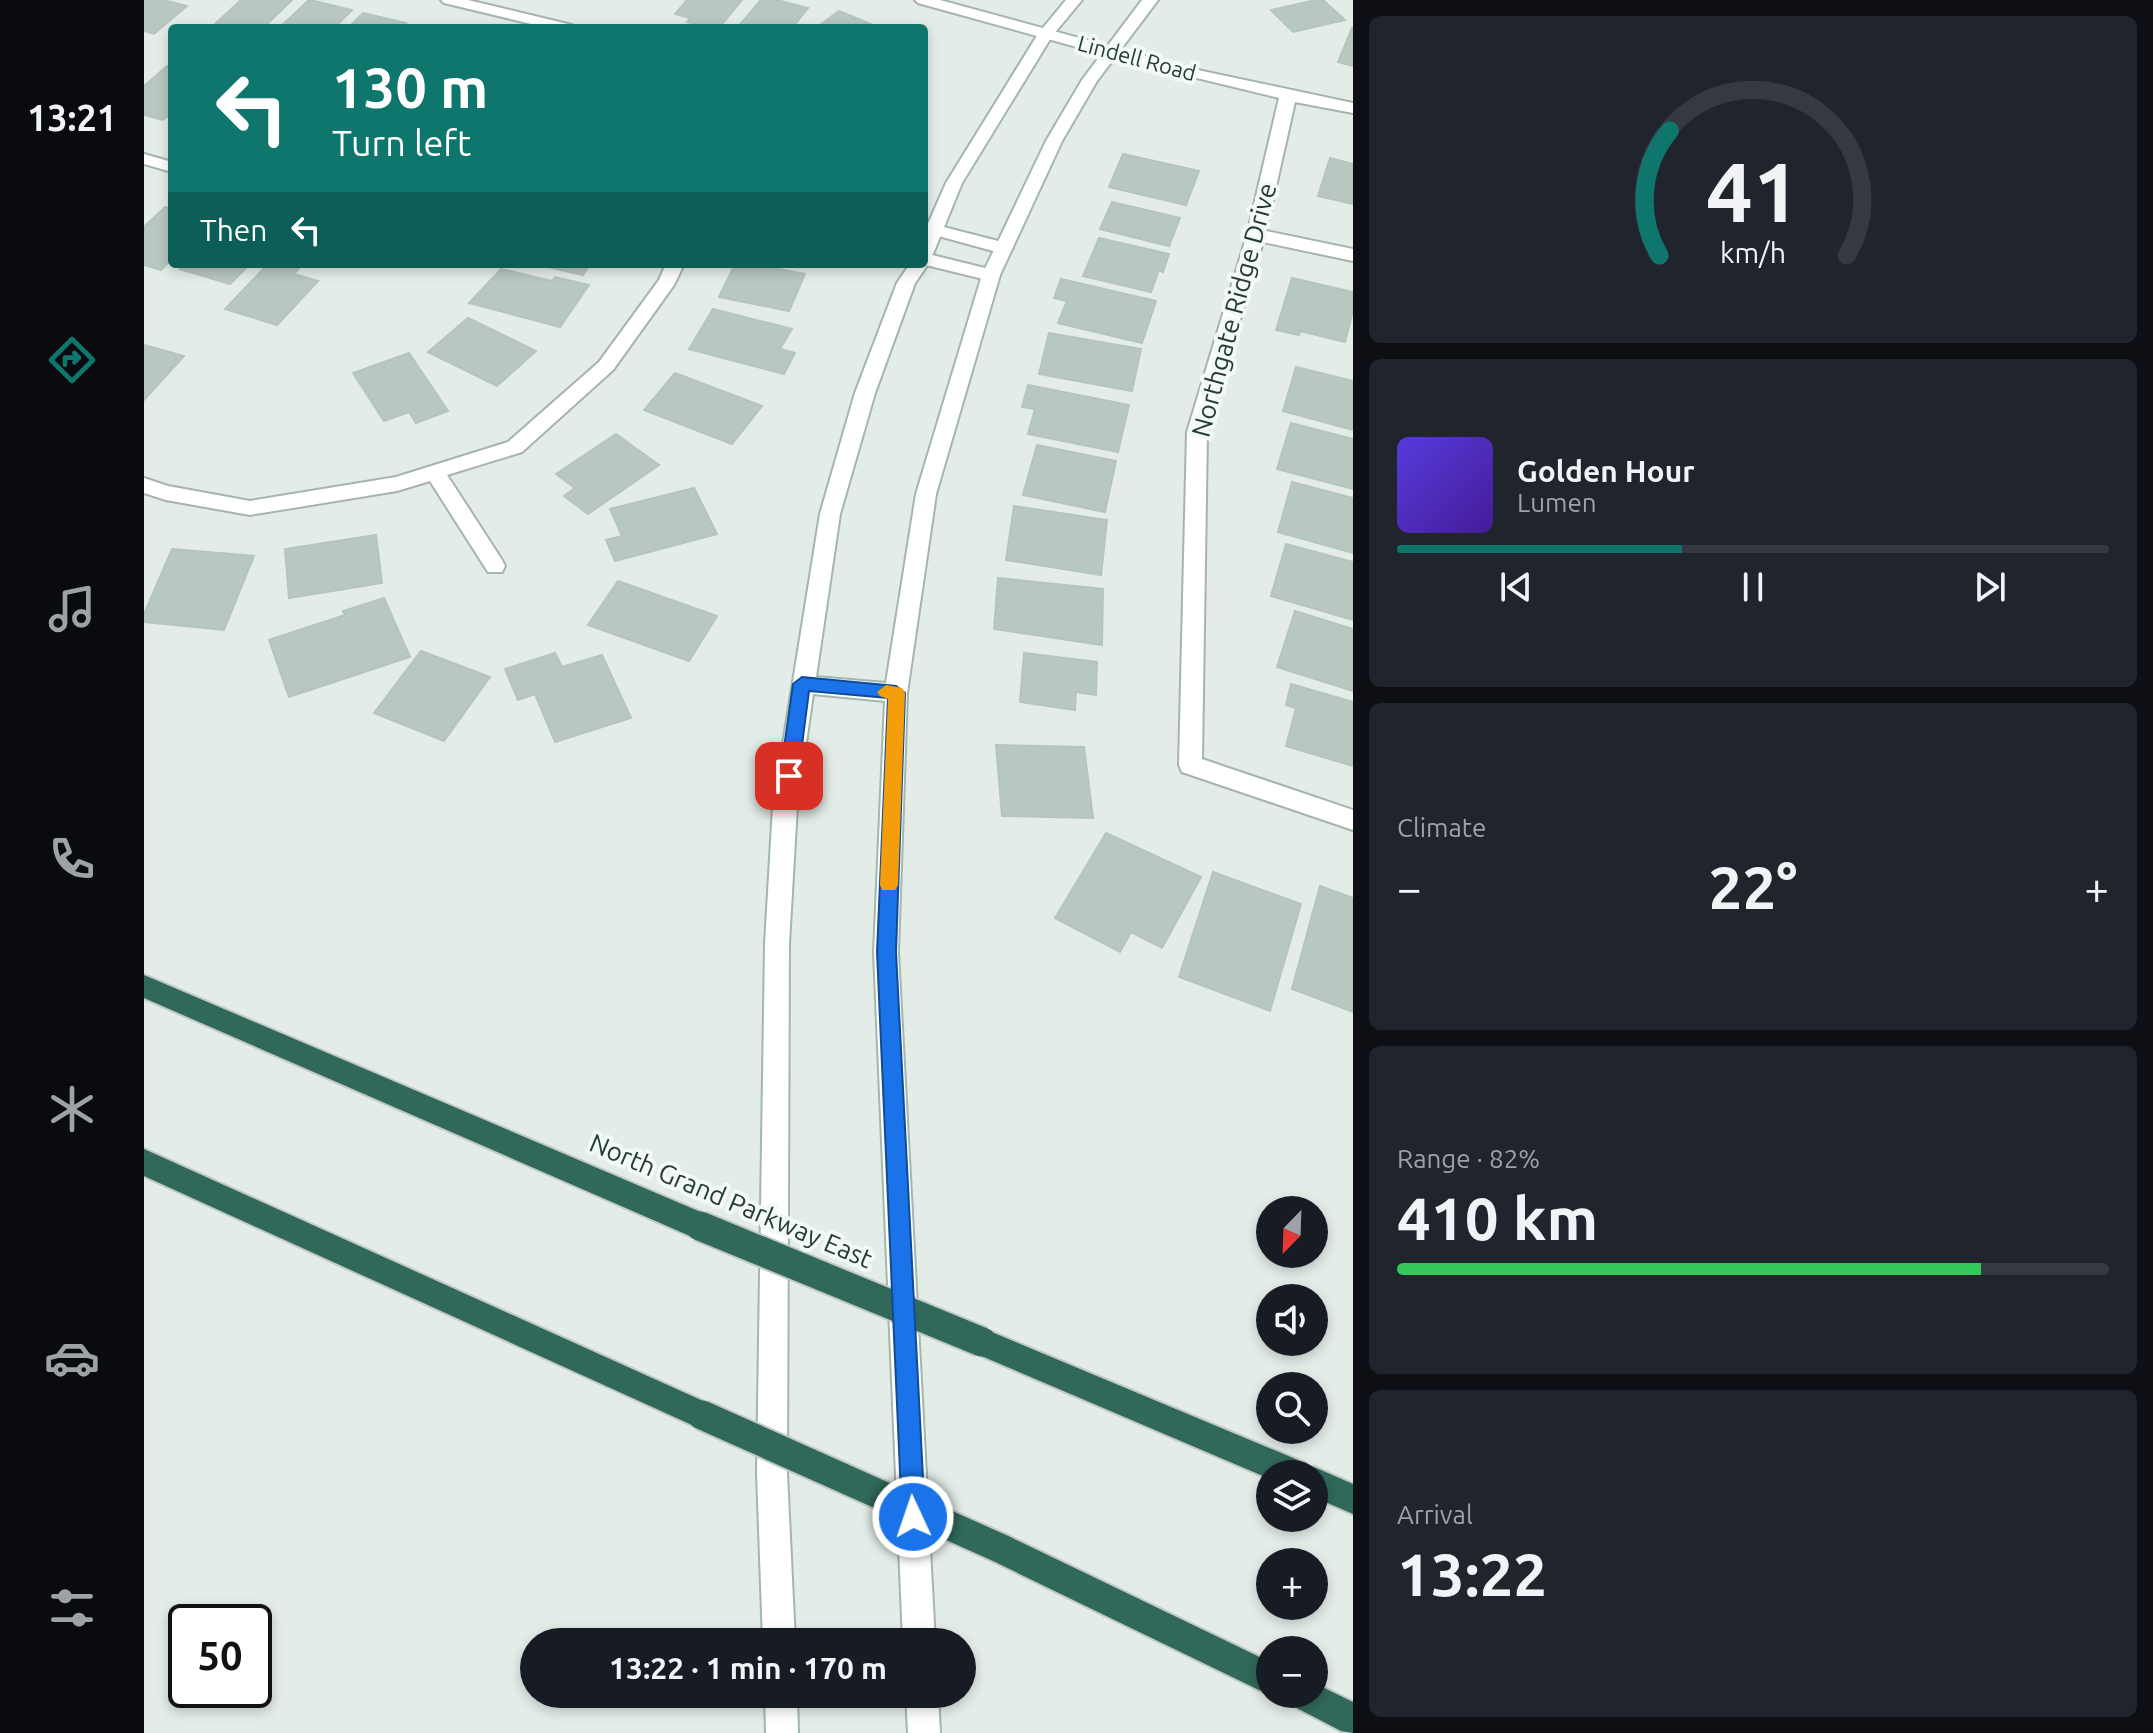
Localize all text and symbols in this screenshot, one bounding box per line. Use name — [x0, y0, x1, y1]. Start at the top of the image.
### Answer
street label: Lindell Road — [1075, 30, 1199, 85]
icon: left — [200, 56, 304, 160]
text: 130 m — [332, 56, 488, 119]
text: 13:21 — [27, 97, 117, 138]
text: Turn left — [332, 122, 471, 163]
text: 41 — [1706, 143, 1800, 237]
street label: Northgate Ridge Drive — [1186, 180, 1281, 440]
icon: left — [284, 208, 328, 252]
text: Then — [200, 213, 268, 247]
text: km/h — [1720, 236, 1786, 268]
icon: directions — [44, 332, 100, 388]
text: Golden Hour — [1517, 454, 1695, 488]
text: Lumen — [1517, 488, 1597, 517]
icon: previous — [1494, 565, 1538, 609]
icon: pause — [1731, 565, 1775, 609]
icon: next — [1968, 565, 2012, 609]
icon: music — [44, 581, 100, 637]
pin — [755, 742, 823, 810]
icon: arrive — [767, 754, 811, 798]
text: Climate — [1397, 813, 1486, 842]
icon: phone — [44, 831, 100, 887]
text: 22° — [1709, 853, 1797, 920]
text: − — [1397, 863, 1422, 912]
text: + — [2084, 863, 2109, 912]
icon: climate — [44, 1081, 100, 1137]
street label: North Grand Parkway East — [586, 1128, 877, 1273]
text: Range · 82% — [1397, 1144, 1540, 1173]
text: 410 km — [1397, 1184, 1598, 1251]
north arrow — [1256, 1196, 1328, 1268]
map controls — [1256, 1196, 1328, 1708]
button: sound — [1256, 1284, 1328, 1356]
icon: car — [44, 1330, 100, 1386]
button: search — [1256, 1372, 1328, 1444]
button: layers — [1256, 1460, 1328, 1532]
position arrow — [871, 1475, 955, 1559]
text: Arrival — [1397, 1500, 1473, 1529]
text: 13:22 — [1397, 1540, 1547, 1607]
button: + — [1256, 1548, 1328, 1620]
icon: filters — [44, 1580, 100, 1636]
speed limit sign: 50 — [168, 1604, 272, 1708]
button: − — [1256, 1636, 1328, 1708]
text: 13:22 · 1 min · 170 m — [609, 1651, 887, 1685]

